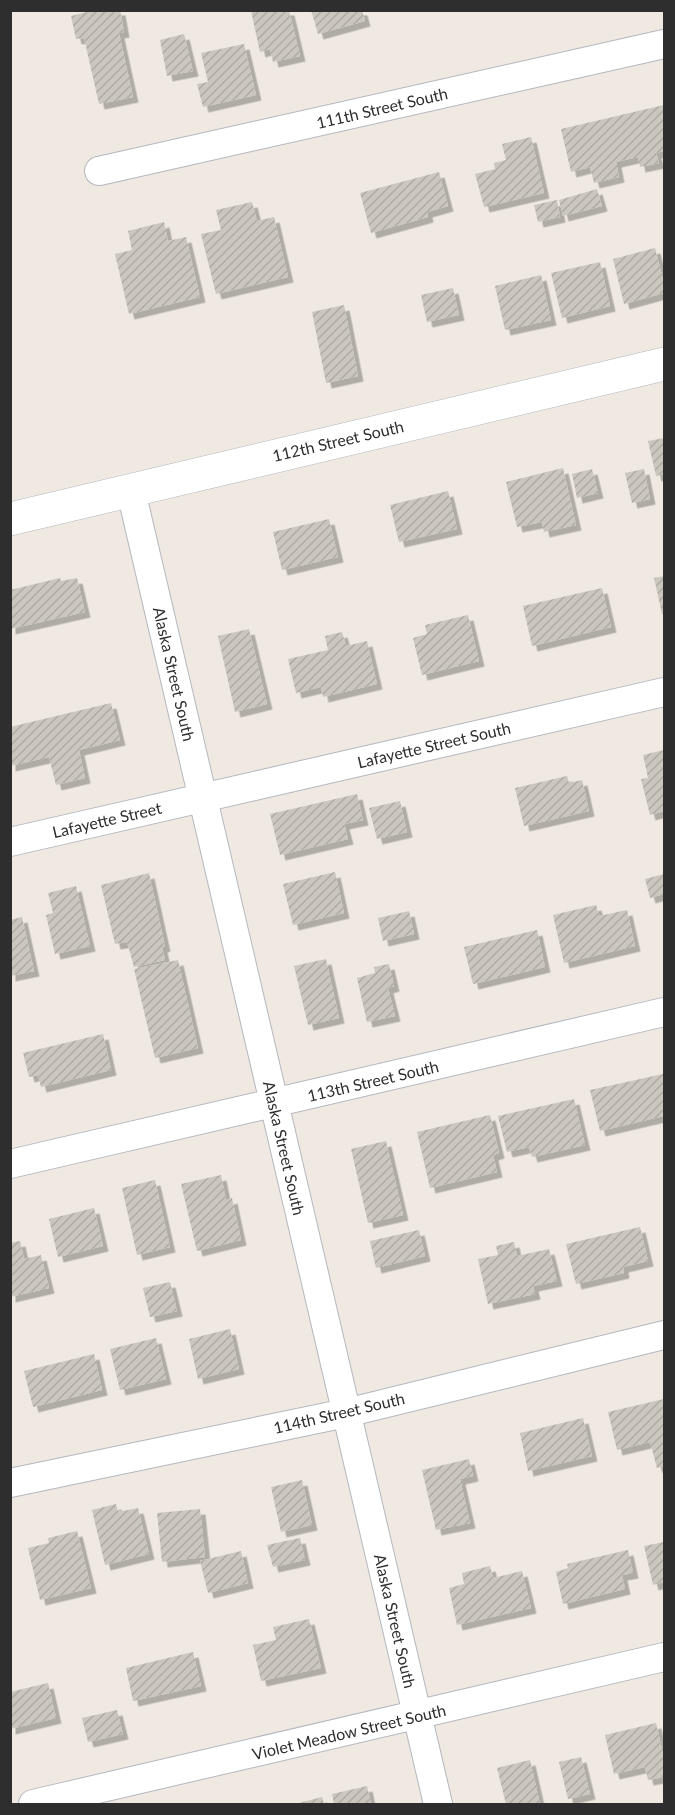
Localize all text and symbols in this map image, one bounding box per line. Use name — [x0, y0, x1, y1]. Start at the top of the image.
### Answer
street label: 111th Street South — [314, 83, 449, 132]
street label: 112th Street South — [270, 416, 405, 465]
street label: Alaska Street South — [150, 605, 199, 743]
street label: Lafayette Street South — [355, 718, 512, 771]
street label: Lafayette Street — [51, 798, 164, 841]
street label: 113th Street South — [305, 1056, 440, 1105]
street label: Alaska Street South — [260, 1079, 309, 1217]
street label: 114th Street South — [271, 1388, 406, 1437]
street label: Alaska Street South — [371, 1552, 420, 1690]
street label: Violet Meadow Street South — [250, 1700, 448, 1763]

